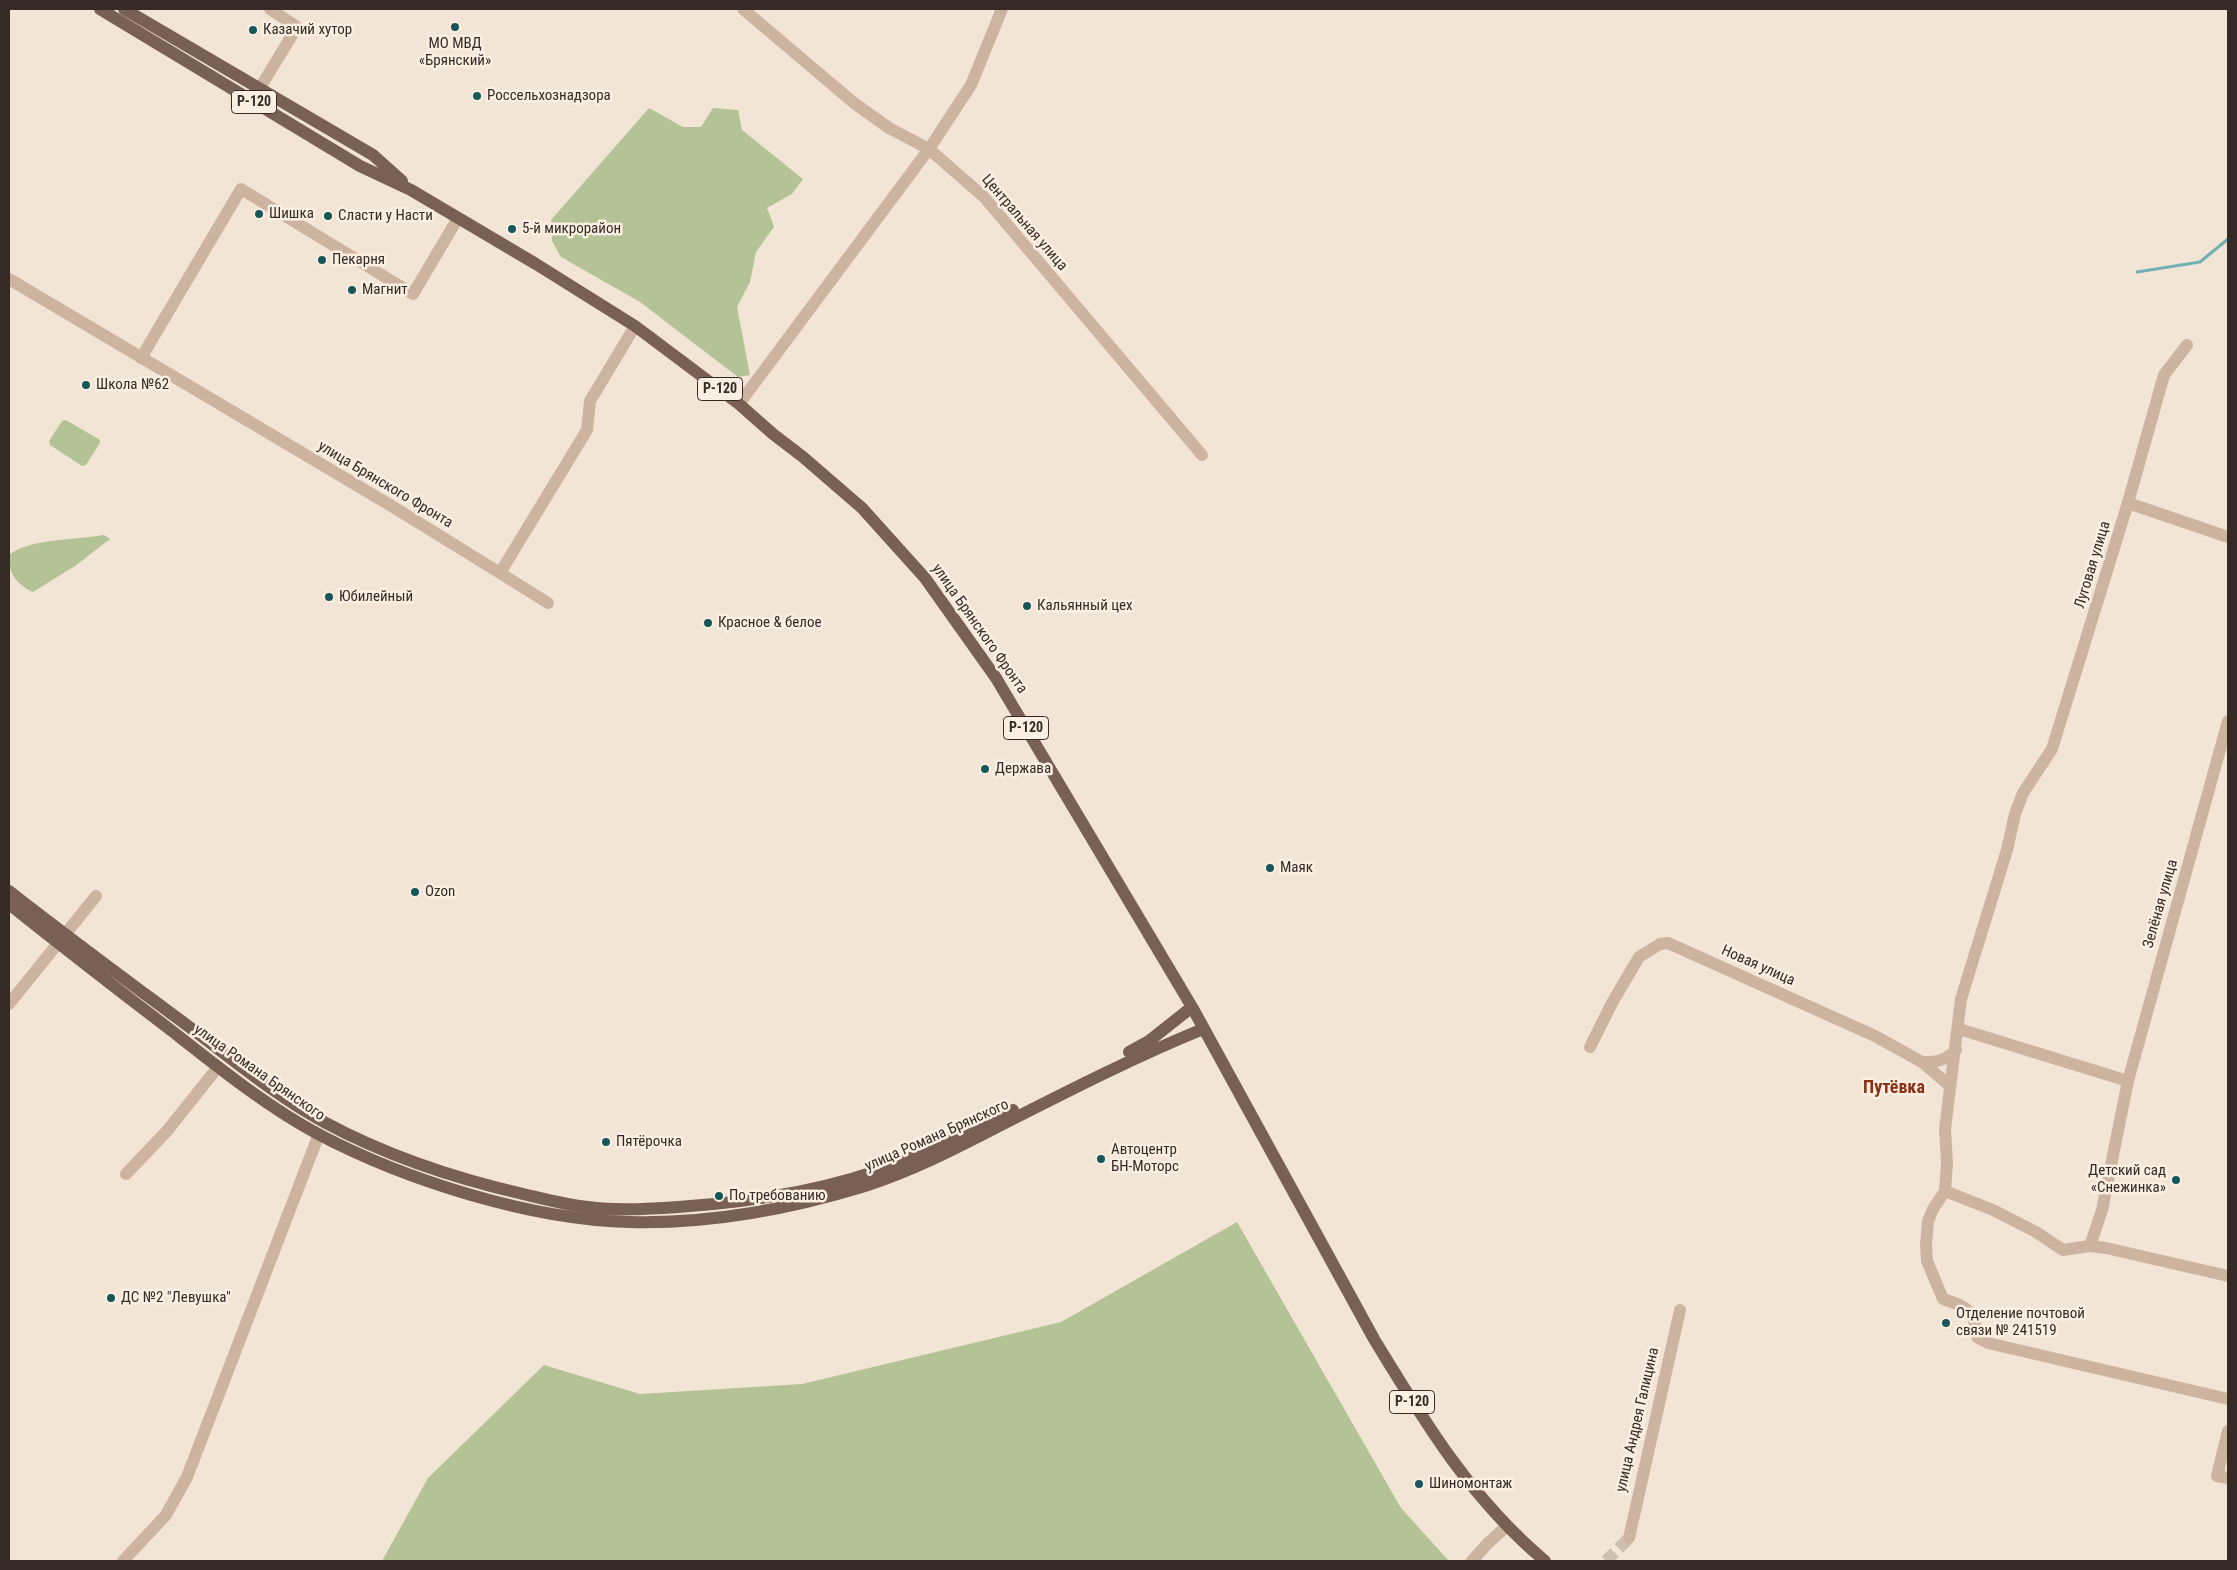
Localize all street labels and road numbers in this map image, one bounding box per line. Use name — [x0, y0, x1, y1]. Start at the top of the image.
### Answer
road number: Р-120 — [232, 90, 276, 114]
street label: Центральная улица — [977, 171, 1071, 275]
road number: Р-120 — [698, 378, 742, 400]
street label: улица Брянского Фронта — [314, 438, 456, 532]
street label: Луговая улица — [2071, 519, 2115, 611]
street label: улица Брянского Фронта — [927, 561, 1031, 697]
road number: Р-120 — [1004, 716, 1048, 740]
street label: Зелёная улица — [2140, 858, 2182, 950]
street label: Новая улица — [1718, 942, 1798, 990]
street label: улица Романа Брянского — [190, 1021, 328, 1125]
street label: улица Романа Брянского — [862, 1096, 1012, 1176]
street label: улица Андрея Галицина — [1613, 1346, 1663, 1494]
road number: Р-120 — [1390, 1390, 1434, 1414]

